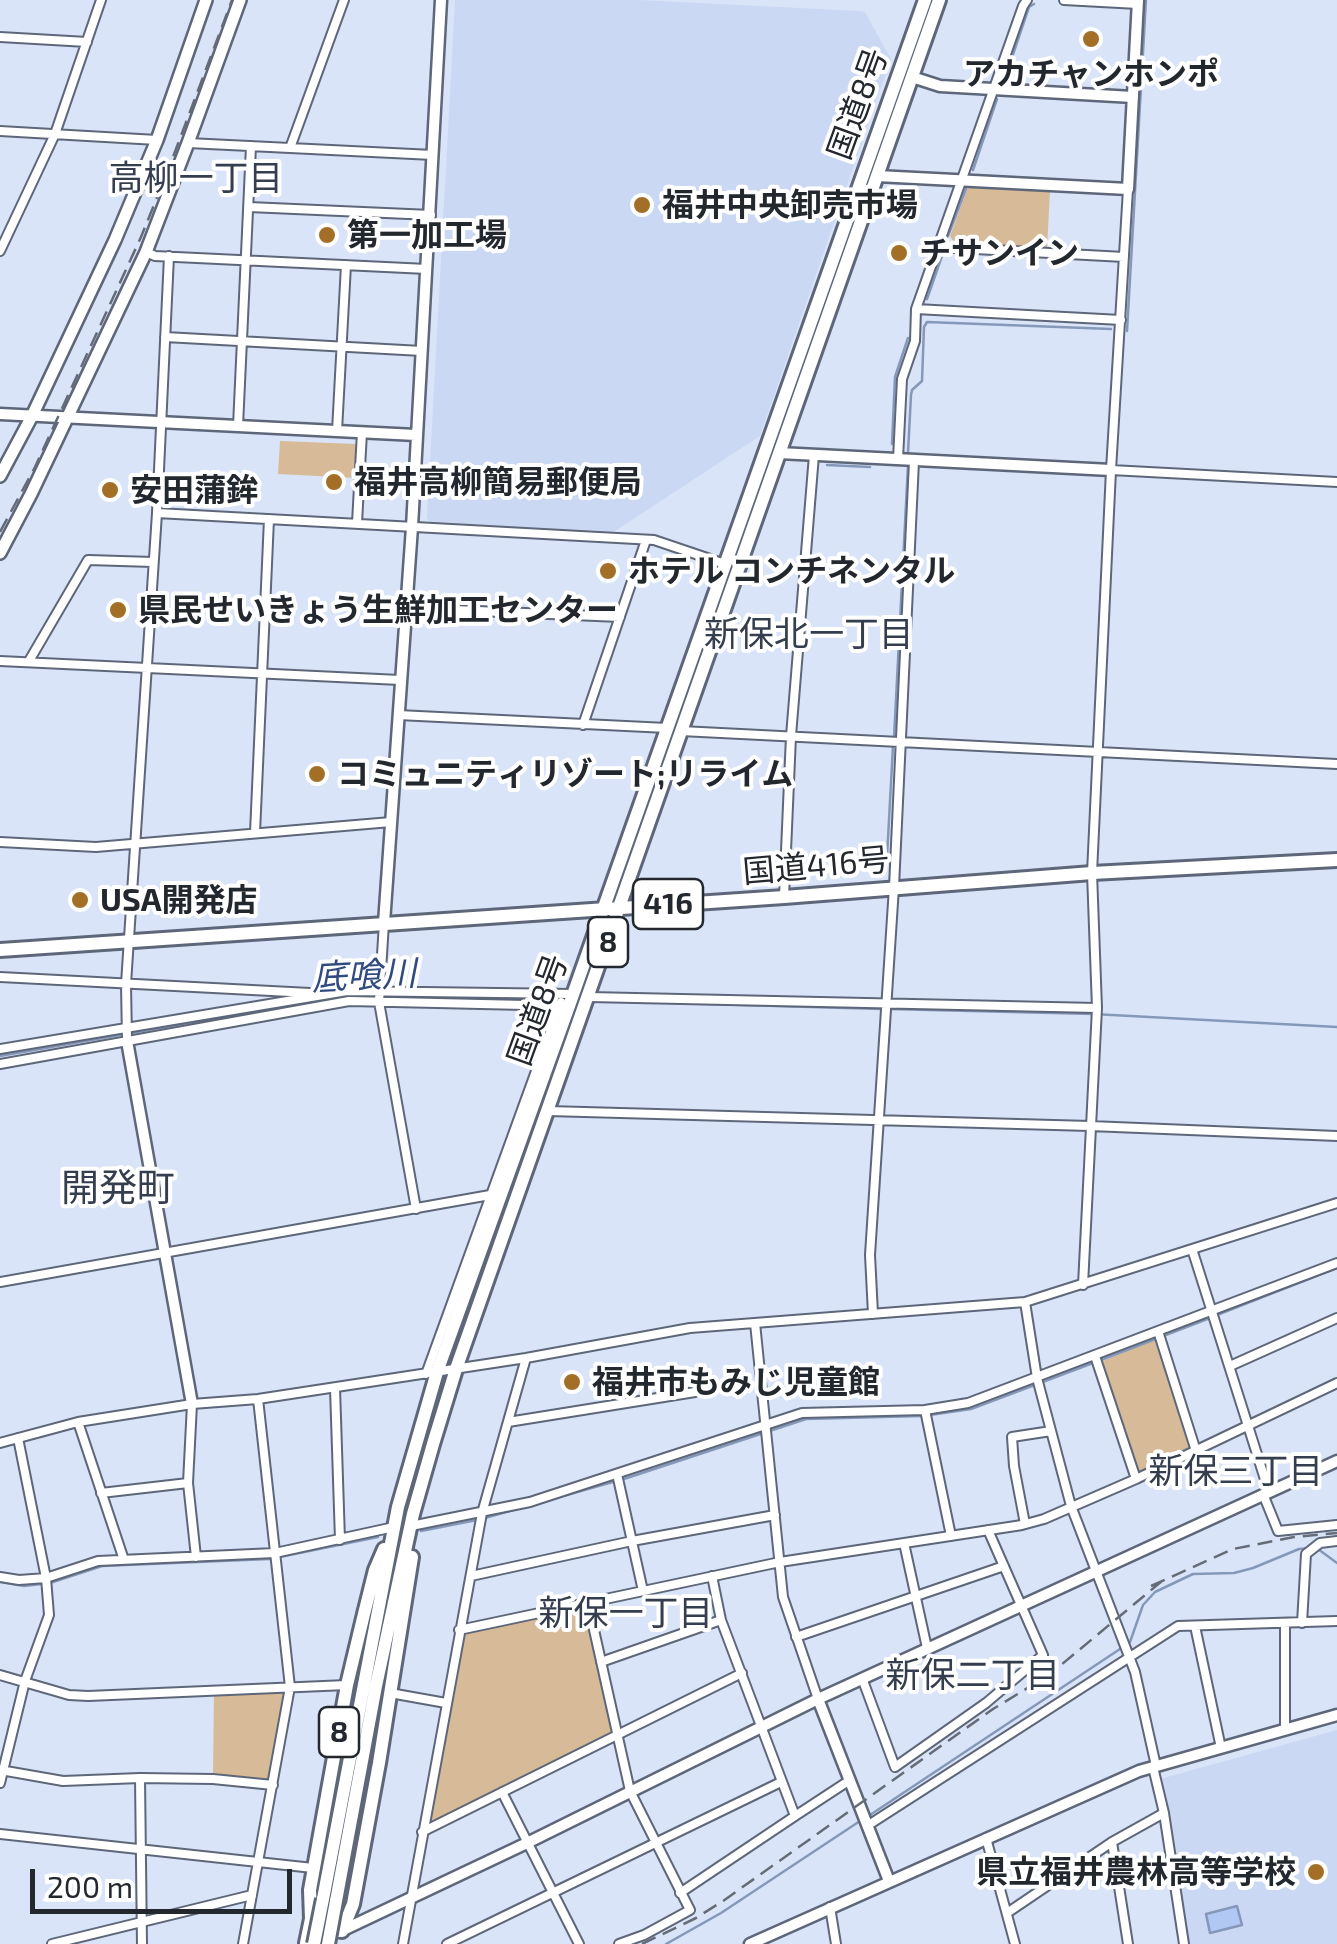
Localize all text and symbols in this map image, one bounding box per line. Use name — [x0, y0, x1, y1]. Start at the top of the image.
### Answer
marker: アカチャンホンポ — [1080, 28, 1102, 50]
street label: 国道8号 — [820, 43, 896, 165]
place label: アカチャンホンポ — [963, 55, 1219, 93]
district label: 高柳一丁目 — [109, 157, 283, 199]
place label: 福井中央卸売市場 — [662, 186, 918, 224]
marker: 福井中央卸売市場 — [631, 194, 653, 216]
place label: 第一加工場 — [347, 216, 507, 254]
marker: 第一加工場 — [316, 224, 338, 246]
place label: チサンイン — [919, 234, 1079, 272]
marker: チサンイン — [888, 242, 910, 264]
place label: 福井高柳簡易郵便局 — [354, 463, 642, 501]
place label: 安田蒲鉾 — [130, 471, 258, 509]
marker: 福井高柳簡易郵便局 — [323, 471, 345, 493]
marker: 安田蒲鉾 — [99, 479, 121, 501]
place label: ホテル コンチネンタル — [628, 552, 955, 590]
marker: ホテル コンチネンタル — [597, 560, 619, 582]
place label: 県民せいきょう生鮮加工センター — [138, 591, 618, 629]
marker: 県民せいきょう生鮮加工センター — [107, 599, 129, 621]
district label: 新保北一丁目 — [704, 613, 914, 655]
place label: コミュニティリゾート;リライム — [337, 755, 793, 793]
marker: コミュニティリゾート;リライム — [306, 763, 328, 785]
street label: 国道416号 — [741, 840, 891, 892]
road number: 416 — [633, 879, 703, 929]
place label: USA開発店 — [100, 881, 258, 919]
marker: USA開発店 — [69, 889, 91, 911]
road number: 8 — [588, 917, 628, 967]
street label: 国道8号 — [500, 949, 576, 1071]
water label: 底喰川 — [310, 952, 418, 1000]
district label: 開発町 — [61, 1165, 175, 1211]
place label: 福井市もみじ児童館 — [592, 1363, 880, 1401]
marker: 福井市もみじ児童館 — [561, 1371, 583, 1393]
district label: 新保三丁目 — [1149, 1450, 1323, 1492]
district label: 新保一丁目 — [539, 1592, 713, 1634]
district label: 新保二丁目 — [886, 1654, 1060, 1696]
road number: 8 — [319, 1707, 359, 1757]
scale bar — [35, 1849, 298, 1911]
place label: 県立福井農林高等学校 — [976, 1853, 1296, 1891]
marker: 県立福井農林高等学校 — [1305, 1861, 1327, 1883]
text: 200 m — [47, 1868, 133, 1904]

